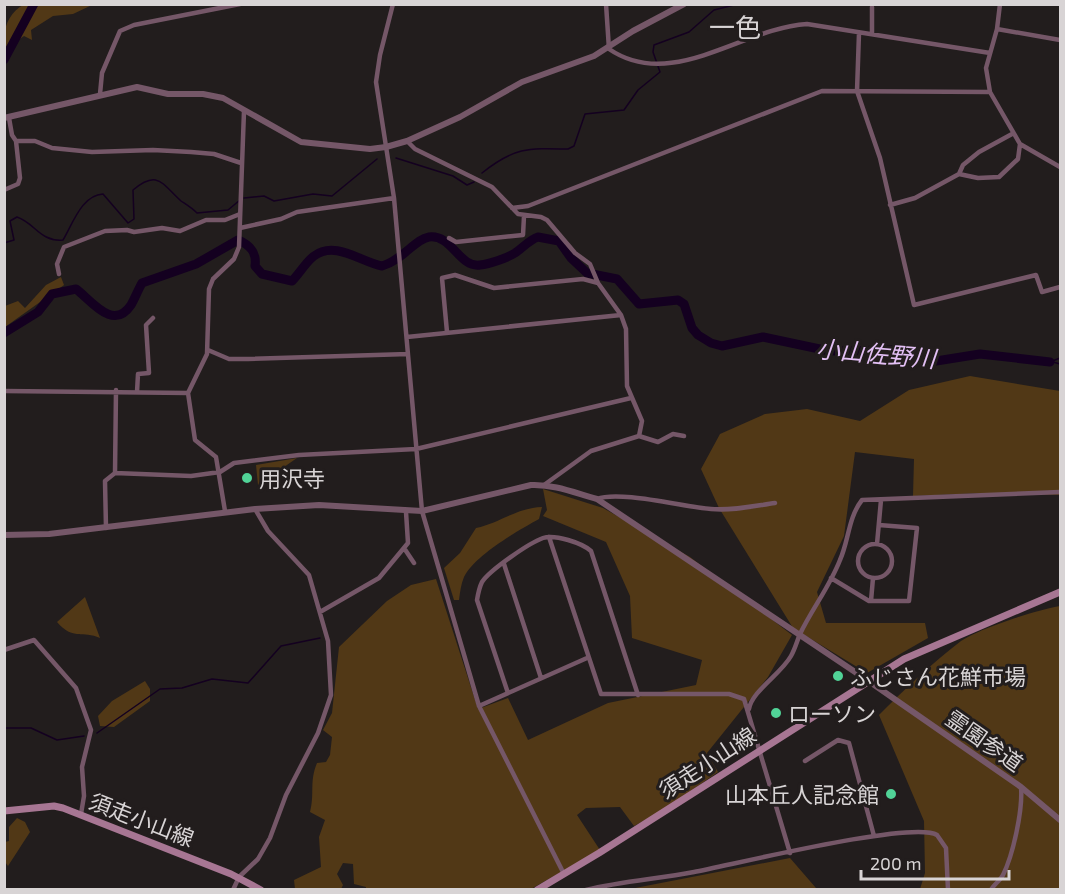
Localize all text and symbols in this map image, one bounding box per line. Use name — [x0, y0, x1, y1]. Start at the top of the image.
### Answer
district label: 一色 — [709, 11, 761, 42]
water label: 小山佐野川 — [815, 333, 940, 373]
place label: 用沢寺 — [259, 465, 325, 491]
marker: 用沢寺 — [240, 471, 254, 485]
place label: ふじさん花鮮市場 — [850, 663, 1026, 689]
marker: ふじさん花鮮市場 — [831, 669, 845, 683]
place label: ローソン — [788, 700, 876, 726]
street label: 霊園参道 — [941, 704, 1029, 776]
marker: ローソン — [769, 706, 783, 720]
street label: 須走小山線 — [654, 721, 760, 803]
place label: 山本丘人記念館 — [725, 781, 879, 807]
street label: 須走小山線 — [86, 787, 198, 851]
marker: 山本丘人記念館 — [884, 787, 898, 801]
scale bar — [861, 843, 1010, 881]
text: 200 m — [870, 852, 922, 874]

